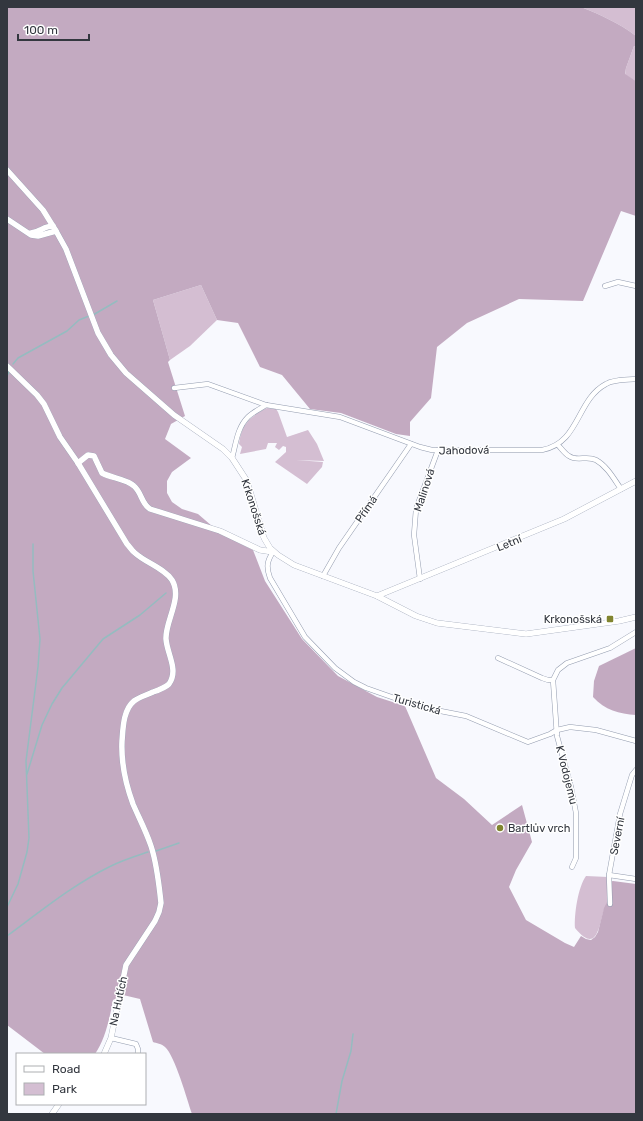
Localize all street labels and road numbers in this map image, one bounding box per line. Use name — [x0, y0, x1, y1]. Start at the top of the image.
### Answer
street label: Jahodová — [439, 444, 489, 457]
street label: Malinová — [411, 467, 438, 514]
street label: Krkonošská — [238, 477, 269, 537]
street label: Přímá — [353, 493, 380, 525]
street label: Letní — [495, 532, 525, 554]
street label: Turistická — [391, 691, 442, 718]
street label: K Vodojemu — [553, 744, 580, 806]
street label: Severní — [607, 815, 628, 856]
street label: Na Hutích — [107, 975, 130, 1027]

